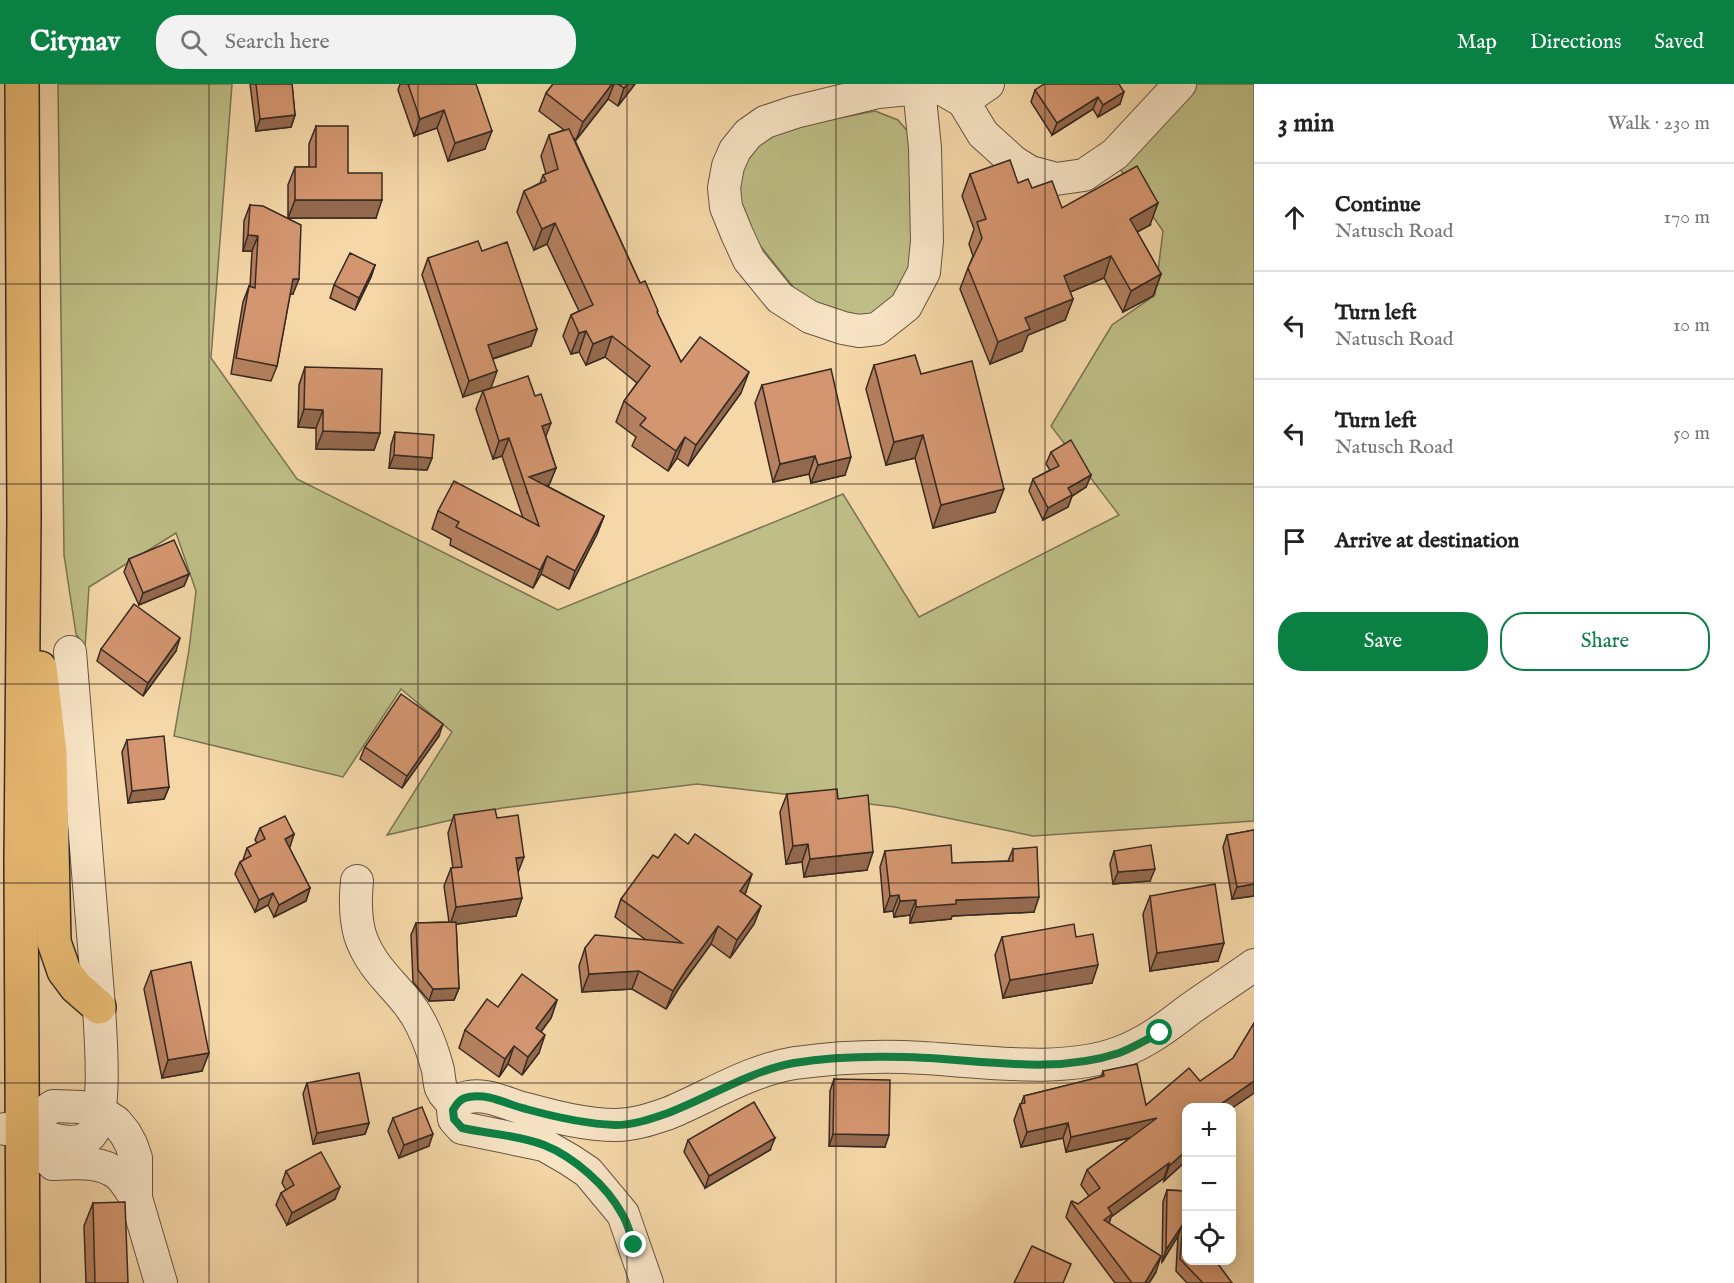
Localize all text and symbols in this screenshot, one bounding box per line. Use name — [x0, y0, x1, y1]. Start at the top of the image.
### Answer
search box — [156, 15, 576, 69]
text: Citynav — [30, 25, 120, 60]
icon: search — [177, 26, 210, 59]
text: Search here — [225, 28, 330, 56]
text: Map — [1457, 29, 1497, 56]
text: Directions — [1530, 29, 1621, 56]
text: Saved — [1654, 29, 1704, 56]
text: 3 min — [1278, 107, 1334, 140]
text: Walk · 230 m — [1608, 111, 1710, 136]
text: Continue — [1335, 191, 1421, 219]
icon: ahead — [1278, 201, 1311, 234]
text: 170 m — [1664, 205, 1710, 230]
text: Natusch Road — [1335, 219, 1453, 244]
text: Turn left — [1335, 299, 1417, 327]
icon: left — [1278, 309, 1311, 342]
text: 10 m — [1673, 313, 1710, 338]
text: Natusch Road — [1335, 327, 1453, 352]
text: Turn left — [1335, 407, 1417, 435]
icon: left — [1278, 417, 1311, 450]
text: 50 m — [1673, 421, 1710, 446]
text: Natusch Road — [1335, 435, 1453, 460]
icon: arrive — [1278, 525, 1311, 558]
text: Arrive at destination — [1335, 527, 1519, 555]
button: Save — [1278, 612, 1488, 671]
button: Share — [1500, 612, 1710, 671]
route start — [1146, 1019, 1172, 1045]
map controls — [1182, 1103, 1236, 1265]
button: + — [1182, 1103, 1236, 1157]
button: − — [1182, 1157, 1236, 1211]
button: locate — [1182, 1211, 1236, 1265]
route end — [620, 1231, 646, 1257]

